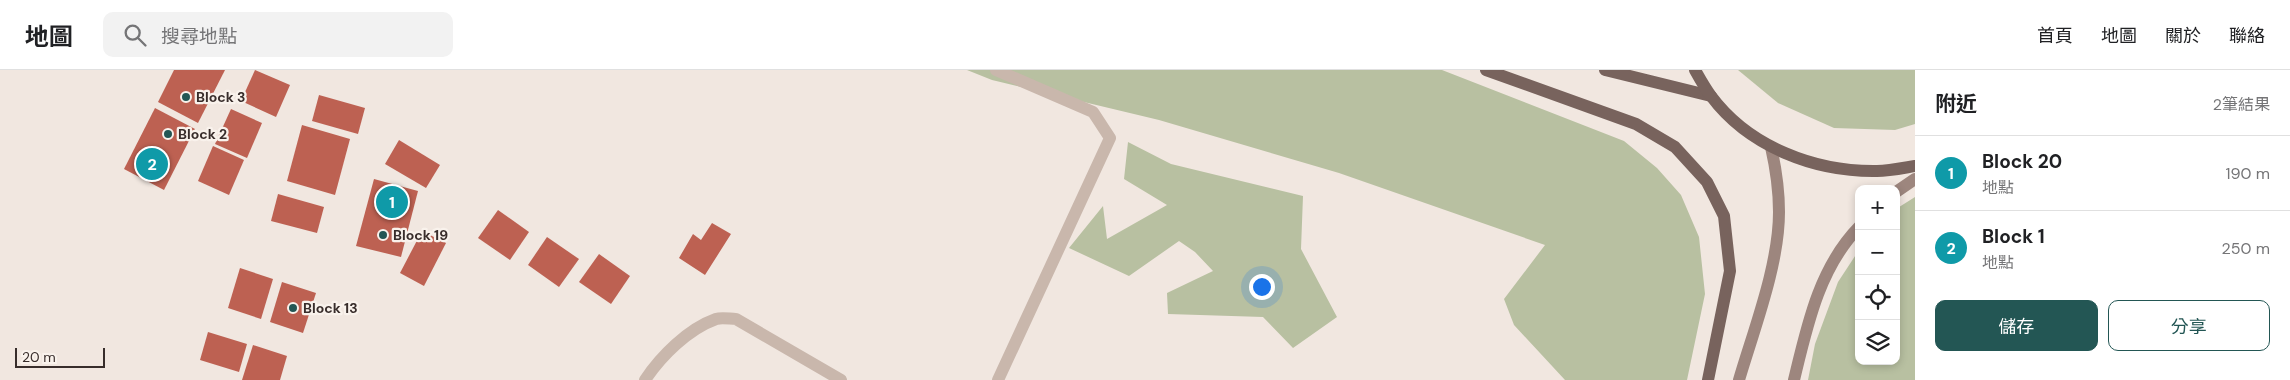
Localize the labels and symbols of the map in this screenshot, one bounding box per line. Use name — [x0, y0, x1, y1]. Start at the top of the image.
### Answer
place label: Block 3 — [196, 88, 246, 106]
marker: Block 3 — [180, 91, 192, 103]
place label: Block 2 — [178, 125, 227, 143]
marker: Block 2 — [162, 128, 174, 140]
pin: 2 — [136, 145, 168, 183]
pin: 1 — [376, 183, 408, 221]
place label: Block 19 — [393, 226, 448, 244]
marker: Block 19 — [377, 229, 389, 241]
your location — [1249, 274, 1275, 300]
place label: Block 13 — [303, 299, 358, 317]
marker: Block 13 — [287, 302, 299, 314]
scale bar — [15, 345, 105, 368]

